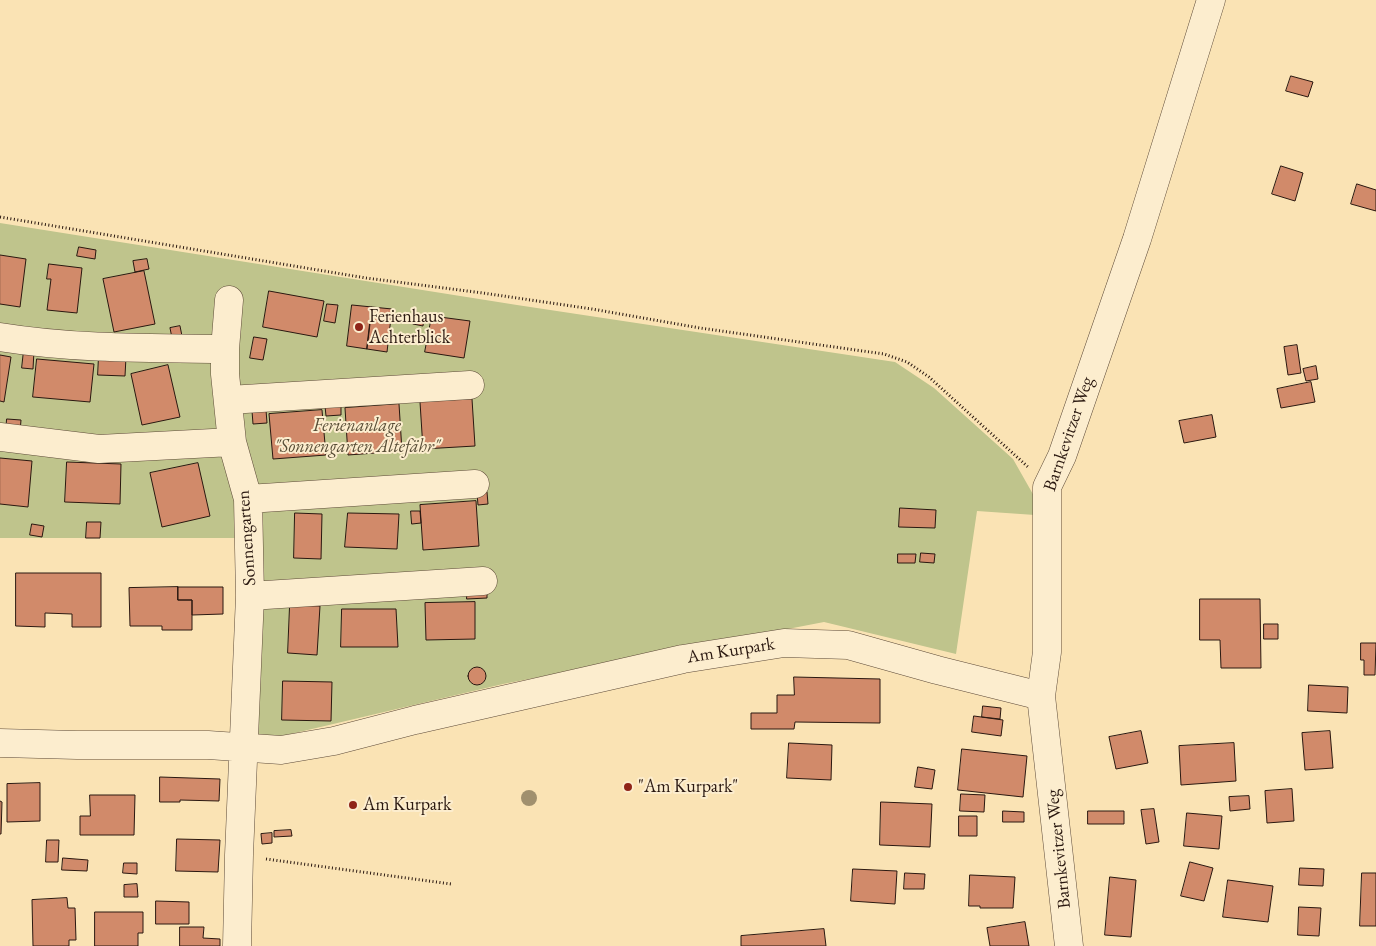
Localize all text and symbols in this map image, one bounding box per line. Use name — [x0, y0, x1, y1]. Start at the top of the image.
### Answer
place label: Ferienhaus Achterblick — [369, 306, 450, 348]
marker: Ferienhaus Achterblick — [353, 321, 365, 333]
street label: Barnkevitzer Weg — [1039, 374, 1099, 494]
park label: Ferienanlage "Sonnengarten Altefähr" — [274, 415, 440, 458]
street label: Sonnengarten — [233, 489, 261, 587]
street label: Am Kurpark — [686, 633, 776, 669]
place label: "Am Kurpark" — [638, 776, 738, 798]
marker: "Am Kurpark" — [622, 781, 634, 793]
street label: Barnkevitzer Weg — [1042, 788, 1076, 910]
place label: Am Kurpark — [363, 794, 451, 816]
marker: Am Kurpark — [347, 799, 359, 811]

